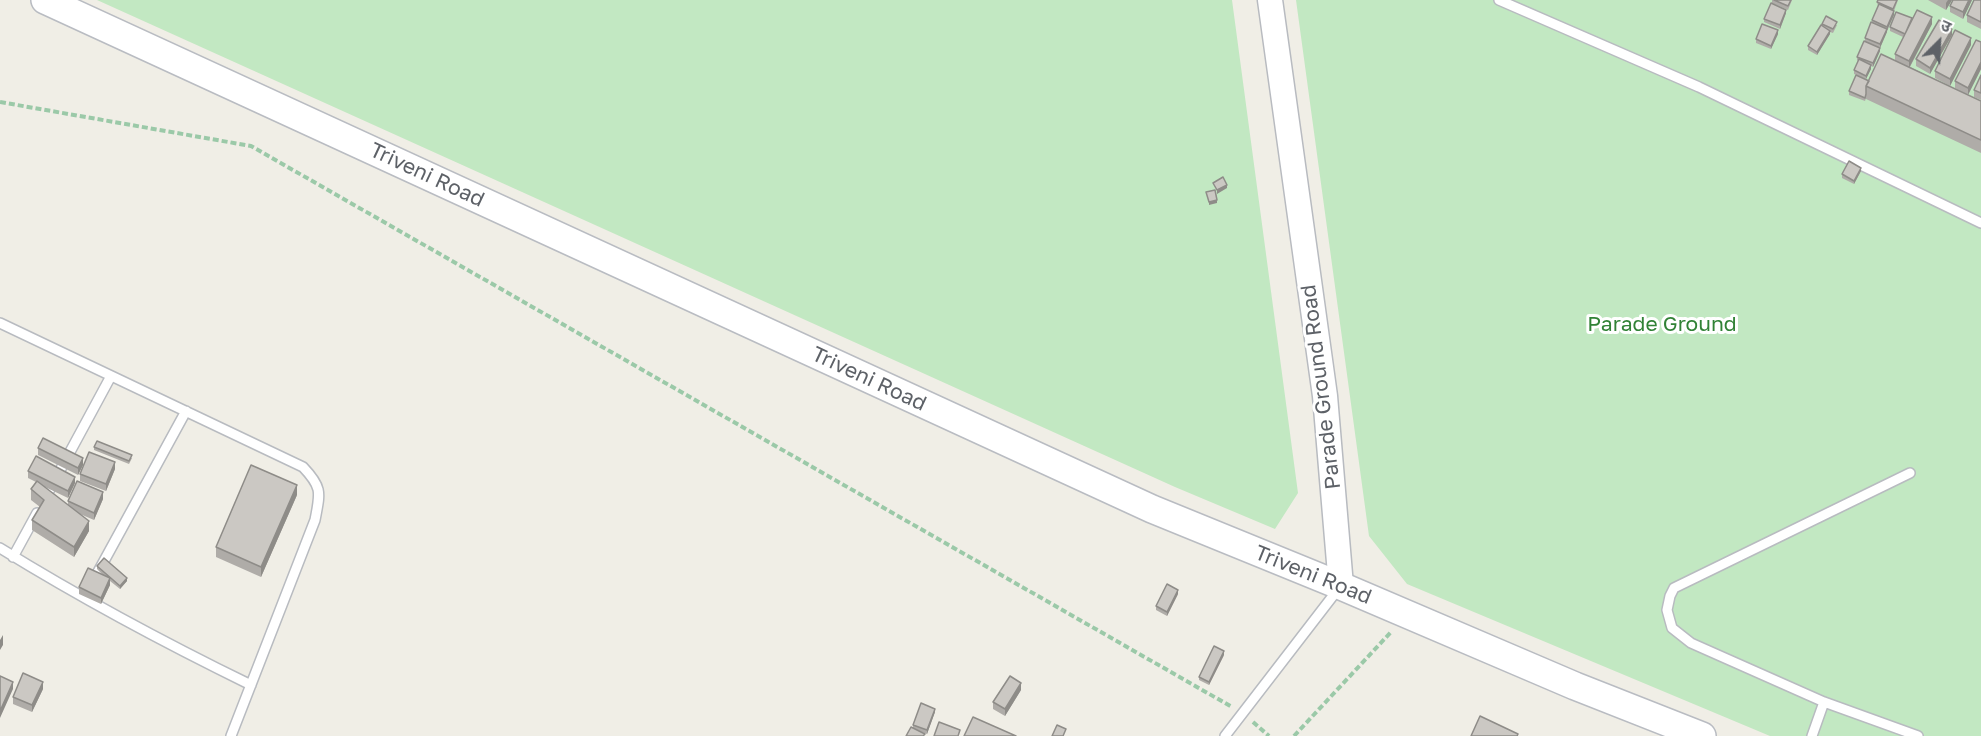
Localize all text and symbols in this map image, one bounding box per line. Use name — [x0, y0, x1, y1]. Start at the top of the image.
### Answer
north arrow — [1909, 12, 1969, 72]
text: उ — [1938, 15, 1955, 37]
street label: Triveni Road — [366, 137, 488, 213]
street label: Parade Ground Road — [1296, 283, 1346, 491]
park label: Parade Ground — [1587, 311, 1737, 337]
street label: Triveni Road — [808, 341, 930, 417]
street label: Triveni Road — [1251, 540, 1375, 610]

